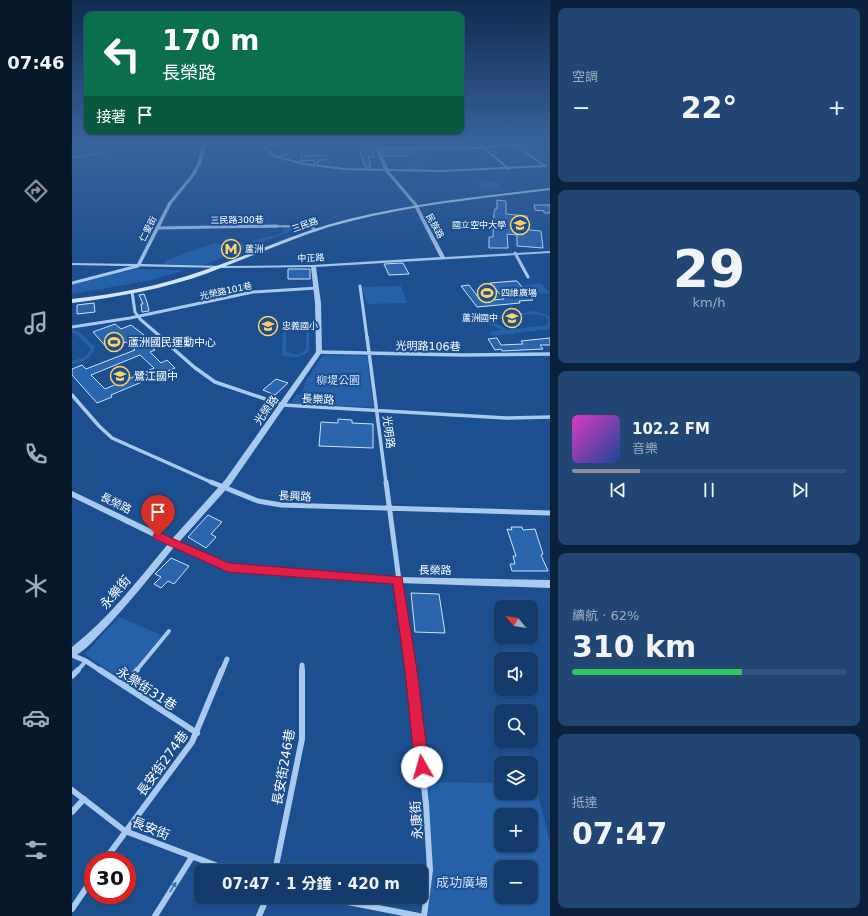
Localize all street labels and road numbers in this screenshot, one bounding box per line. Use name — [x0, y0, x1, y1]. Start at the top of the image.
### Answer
street label: 民族路 — [424, 212, 446, 240]
street label: 仁愛街 — [137, 215, 159, 243]
street label: 三民路300巷 — [210, 215, 264, 225]
street label: 三民路 — [291, 216, 319, 234]
street label: 中正路 — [297, 253, 325, 263]
street label: 光榮路101巷 — [199, 281, 253, 301]
street label: 光明路106巷 — [395, 339, 461, 354]
street label: 長樂路 — [301, 392, 335, 407]
street label: 光榮路 — [252, 393, 281, 428]
street label: 光明路 — [380, 415, 397, 449]
street label: 長興路 — [278, 489, 312, 504]
street label: 長榮路 — [98, 490, 133, 517]
street label: 長榮路 — [418, 564, 452, 577]
street label: 永樂街 — [97, 573, 134, 612]
street label: 永樂街31巷 — [114, 663, 180, 713]
street label: 長安街274巷 — [134, 728, 191, 799]
street label: 長安街246巷 — [269, 728, 298, 806]
street label: 永康街 — [408, 800, 425, 840]
street label: 長安街 — [130, 814, 172, 843]

